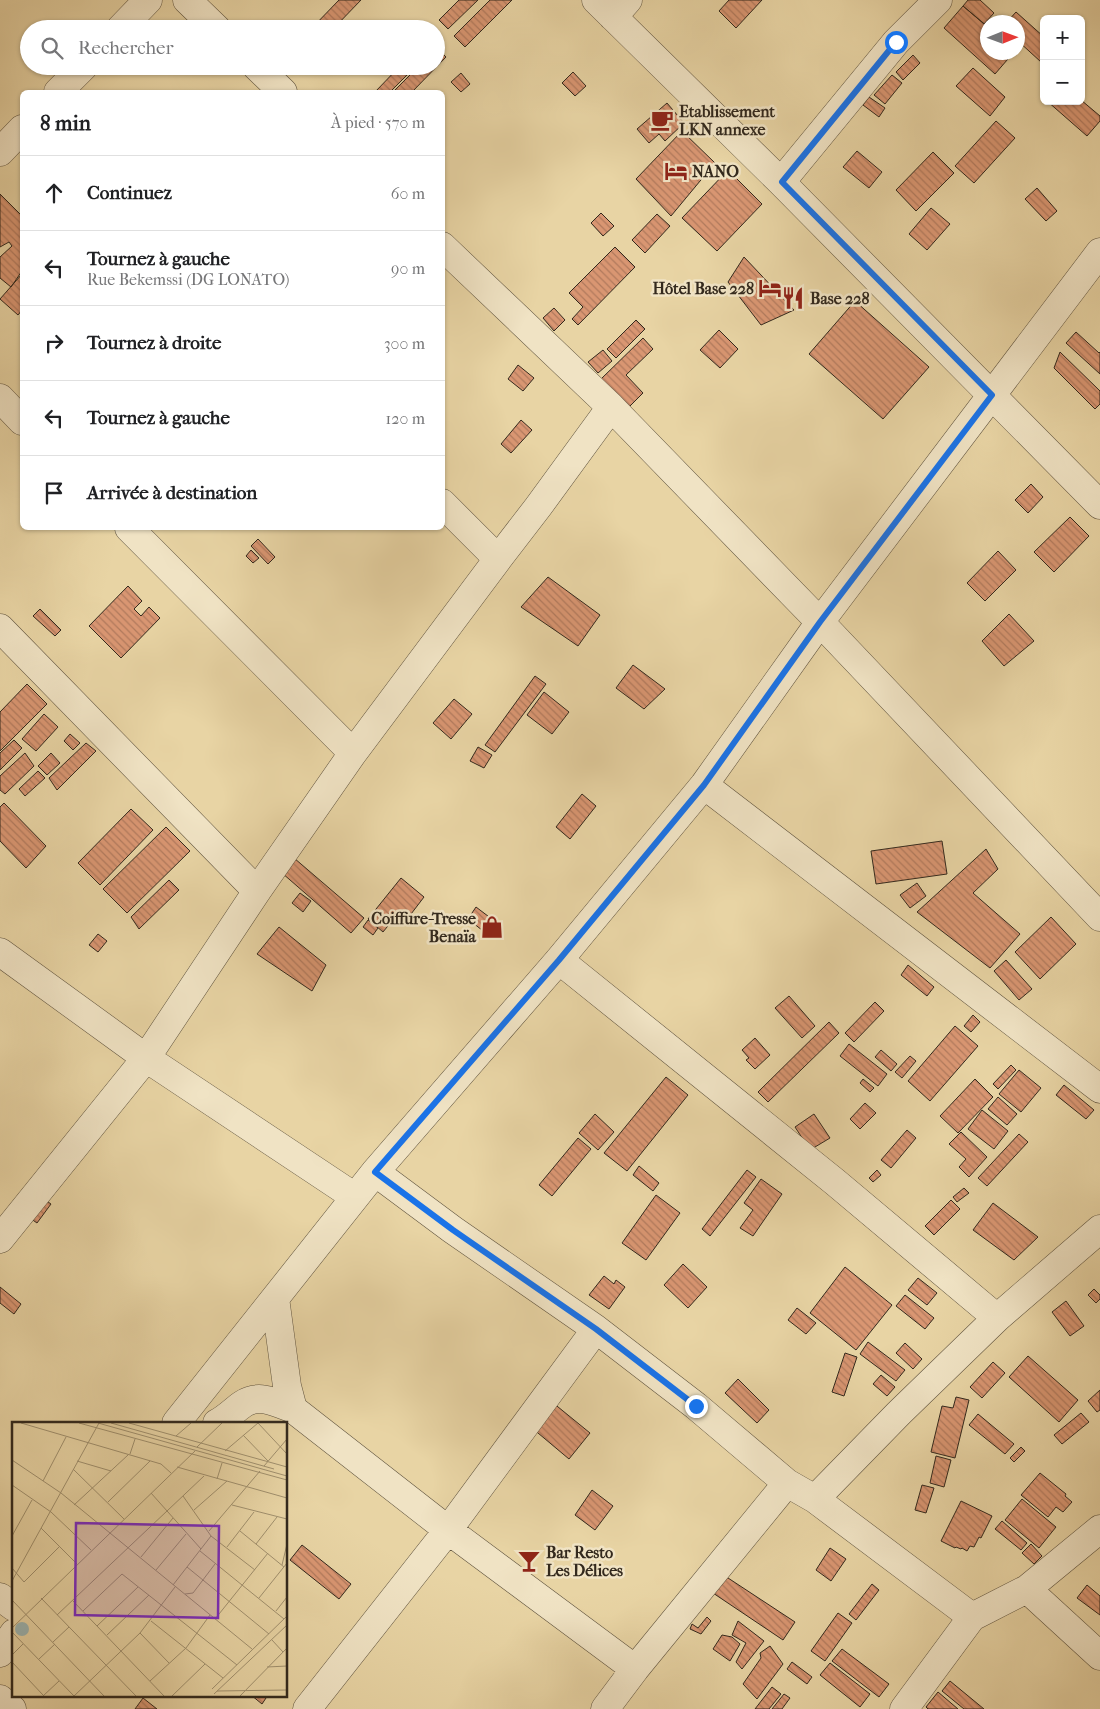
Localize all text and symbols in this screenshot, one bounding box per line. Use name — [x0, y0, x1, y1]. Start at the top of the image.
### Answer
north arrow — [980, 15, 1025, 60]
map controls — [1040, 15, 1085, 105]
button: + — [1040, 15, 1085, 60]
search box — [20, 20, 445, 75]
route start — [885, 31, 908, 54]
icon: search — [38, 34, 66, 62]
text: Rechercher — [78, 37, 174, 59]
button: − — [1040, 60, 1085, 105]
place label: Etablissement LKN annexe — [679, 102, 775, 139]
cafe icon: Etablissement LKN annexe — [649, 107, 675, 133]
text: 8 min — [40, 111, 91, 135]
text: À pied · 570 m — [331, 113, 425, 132]
hotel icon: NANO — [663, 158, 689, 184]
place label: NANO — [692, 162, 739, 181]
icon: ahead — [40, 179, 68, 207]
text: Continuez — [87, 182, 172, 204]
text: 60 m — [391, 184, 425, 203]
text: Tournez à gauche — [87, 248, 230, 270]
icon: left — [40, 254, 68, 282]
text: 90 m — [391, 259, 425, 278]
text: Rue Bekemssi (DG LONATO) — [87, 270, 290, 289]
hotel icon: Hôtel Base 228 — [757, 275, 783, 301]
place label: Hôtel Base 228 — [653, 279, 754, 298]
restaurant icon: Base 228 — [780, 285, 806, 311]
place label: Base 228 — [810, 289, 870, 308]
icon: right — [40, 329, 68, 357]
text: Tournez à droite — [87, 332, 221, 354]
text: 300 m — [384, 334, 425, 353]
icon: left — [40, 404, 68, 432]
text: Tournez à gauche — [87, 407, 230, 429]
text: 120 m — [386, 409, 425, 428]
icon: arrive — [40, 479, 68, 507]
text: Arrivée à destination — [87, 482, 257, 504]
place label: Coiffure-Tresse Benaïa — [371, 909, 477, 946]
shop icon: Coiffure-Tresse Benaïa — [479, 914, 505, 940]
route end — [685, 1395, 708, 1418]
inset map — [12, 1422, 288, 1696]
place label: Bar Resto Les Délices — [546, 1543, 623, 1580]
bar icon: Bar Resto Les Délices — [516, 1548, 542, 1574]

